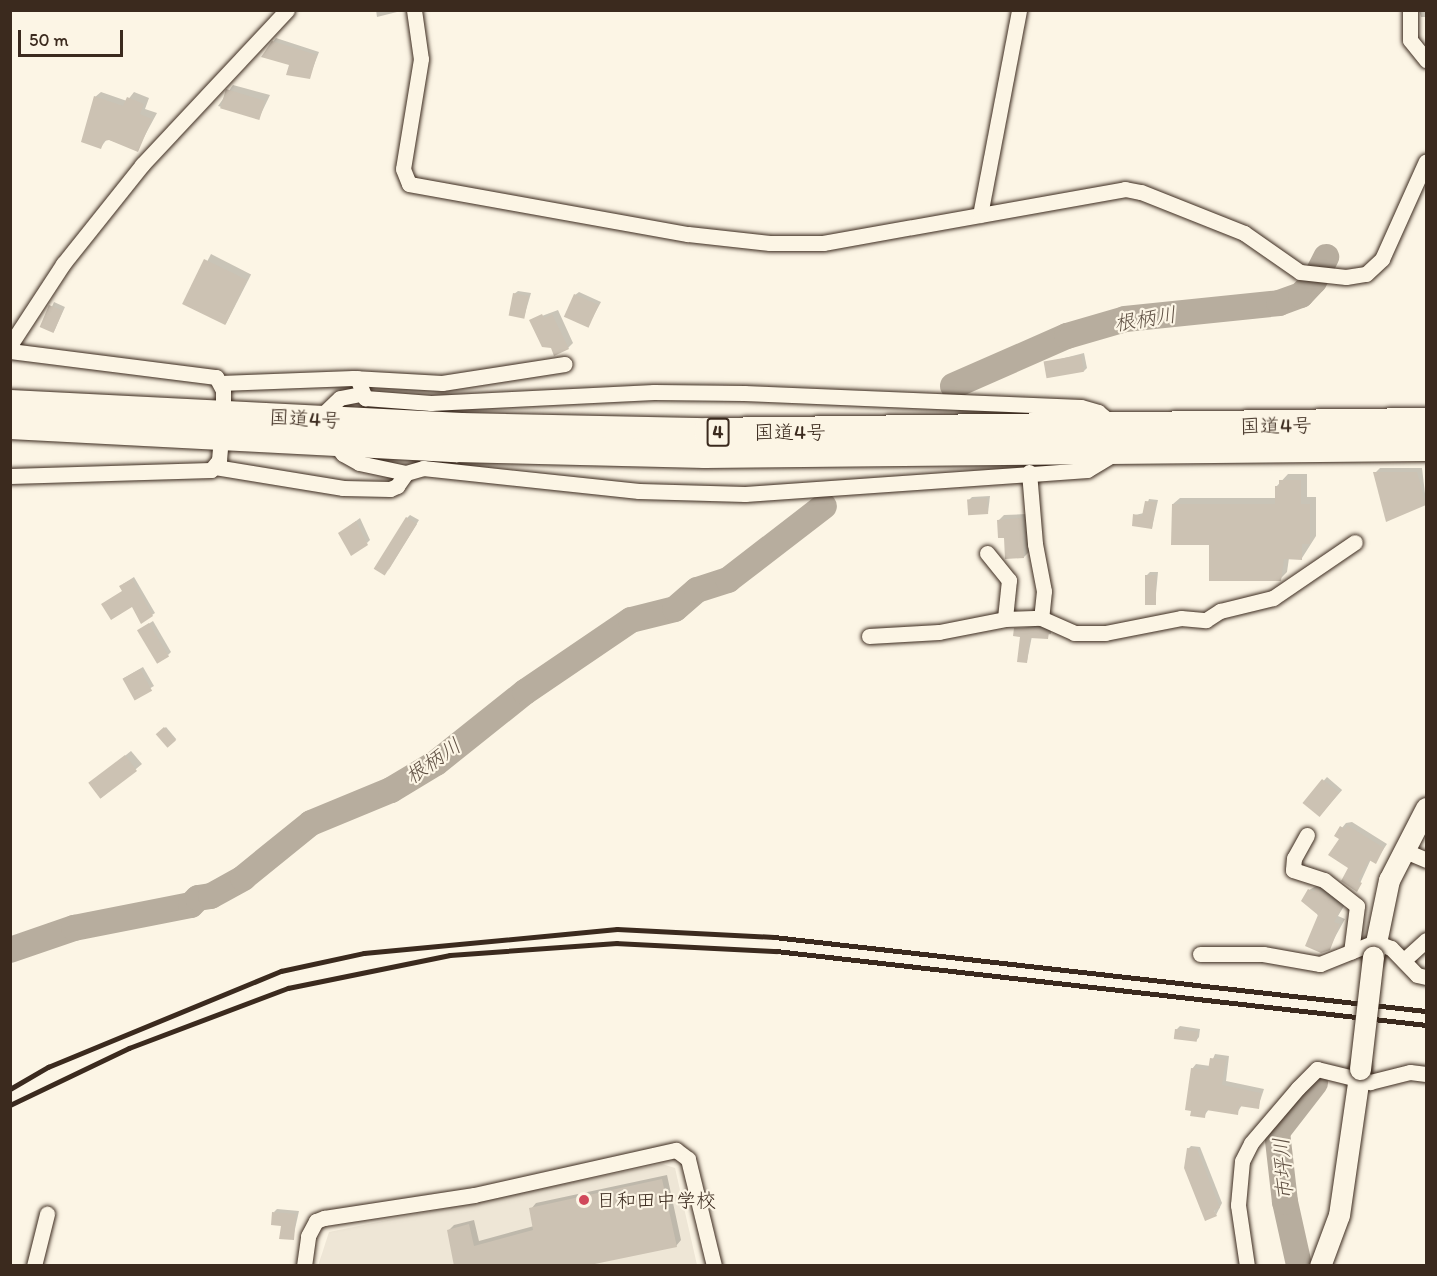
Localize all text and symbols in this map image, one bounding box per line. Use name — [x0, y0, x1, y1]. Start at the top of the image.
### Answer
scale bar — [21, 18, 126, 56]
text: 50 m — [29, 29, 69, 51]
water label: 根柄川 — [1112, 302, 1178, 336]
street label: 国道4号 — [268, 405, 342, 433]
street label: 国道4号 — [1240, 413, 1312, 439]
road number: 4 — [706, 417, 730, 447]
street label: 国道4号 — [754, 420, 826, 444]
water label: 根柄川 — [400, 733, 466, 789]
water label: 市坪川 — [1268, 1137, 1298, 1201]
place label: 日和田中学校 — [596, 1188, 716, 1212]
marker: 日和田中学校 — [577, 1193, 591, 1207]

